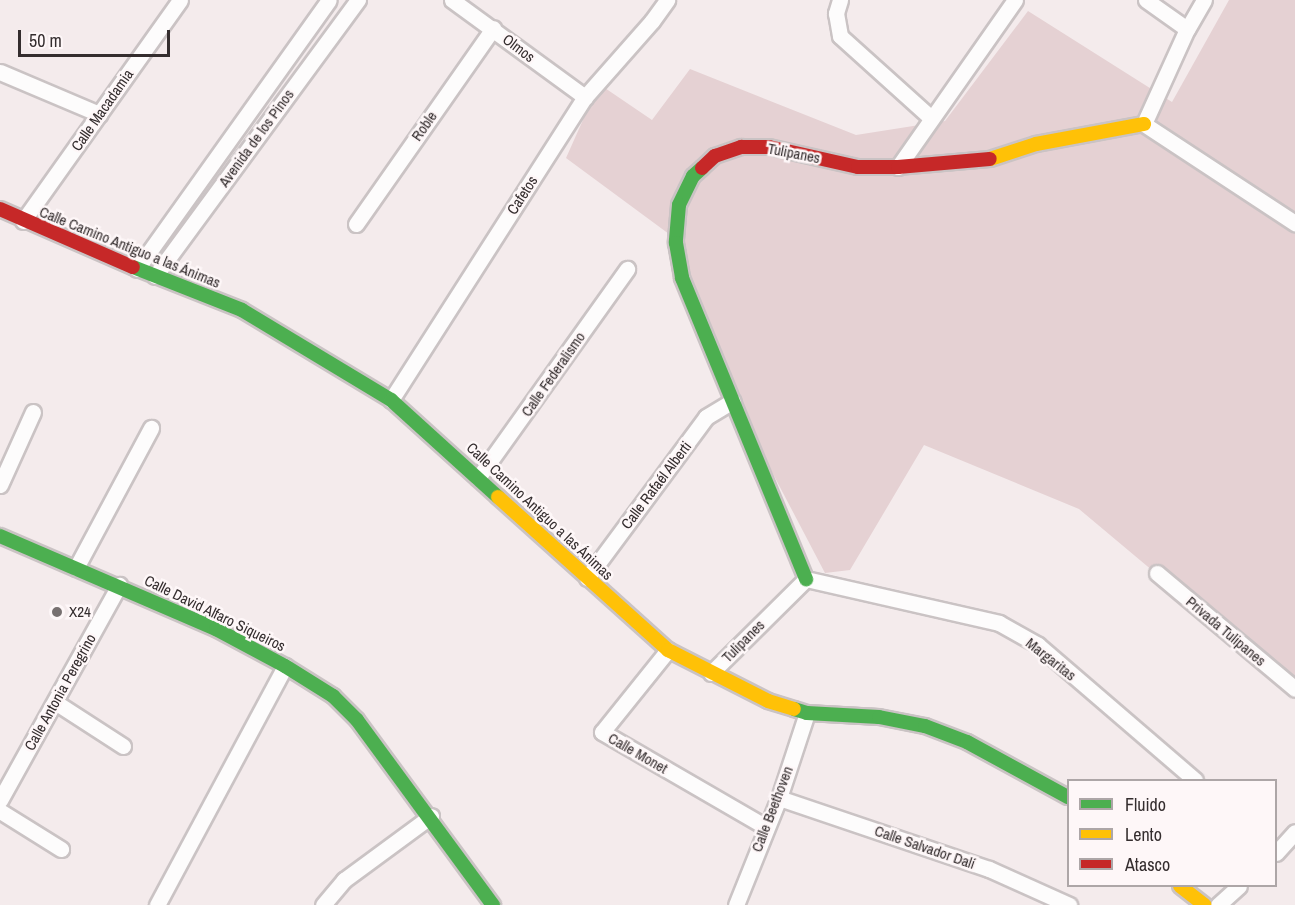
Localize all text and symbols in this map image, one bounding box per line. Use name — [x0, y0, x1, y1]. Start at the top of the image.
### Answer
scale bar — [21, 18, 172, 56]
text: 50 m — [29, 28, 62, 53]
street label: Olmos — [499, 30, 539, 66]
street label: Calle Macadamia — [67, 66, 137, 154]
street label: Avenida de los Pinos — [215, 86, 297, 190]
street label: Roble — [407, 108, 441, 144]
street label: Tulipanes — [766, 139, 822, 167]
street label: Cafetos — [503, 172, 541, 218]
street label: Calle Camino Antiguo a las Ánimas — [36, 202, 224, 292]
street label: Calle Federalismo — [517, 328, 589, 420]
street label: Calle Rafaél Alberti — [617, 437, 695, 533]
street label: Calle Camino Antiguo a las Ánimas — [463, 438, 617, 584]
street label: Calle David Alfaro Siqueiros — [141, 571, 289, 655]
street label: Privada Tulipanes — [1182, 592, 1270, 670]
place label: X24 — [69, 603, 91, 621]
marker: X24 — [50, 605, 64, 619]
street label: Tulipanes — [718, 616, 768, 666]
street label: Calle Antonia Peregrino — [20, 630, 100, 754]
street label: Margaritas — [1022, 634, 1080, 684]
street label: Calle Monet — [605, 729, 671, 777]
street label: Calle Beethoven — [747, 764, 797, 854]
legend — [1067, 779, 1277, 887]
text: Fluido — [1125, 792, 1166, 817]
street label: Calle Salvador Dalí — [872, 821, 978, 873]
text: Lento — [1125, 822, 1162, 847]
text: Atasco — [1125, 852, 1170, 877]

